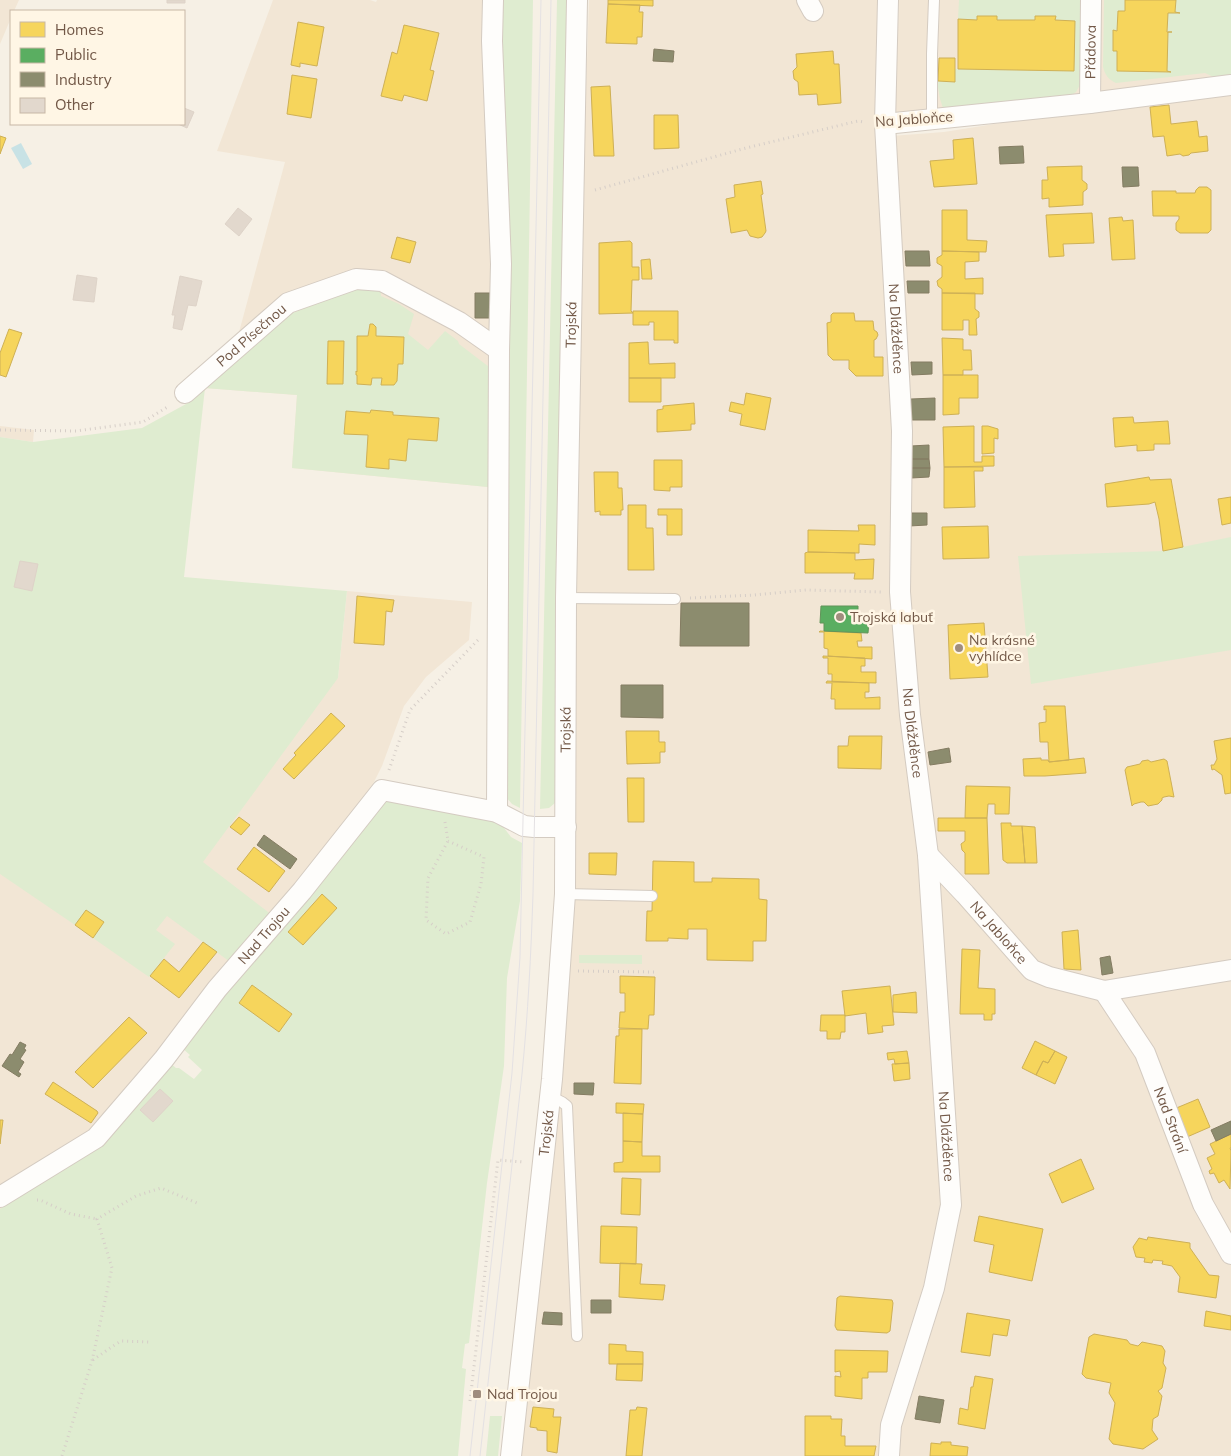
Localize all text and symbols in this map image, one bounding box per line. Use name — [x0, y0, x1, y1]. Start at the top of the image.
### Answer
legend — [10, 10, 185, 125]
text: Homes — [55, 20, 104, 39]
street label: Přádova — [1081, 25, 1100, 79]
text: Public — [55, 45, 97, 64]
text: Industry — [55, 70, 112, 89]
text: Other — [55, 95, 95, 114]
street label: Na Jabloňce — [875, 107, 953, 131]
street label: Na Dlážděnce — [885, 283, 908, 374]
street label: Pod Písečnou — [213, 300, 290, 371]
street label: Trojská — [562, 301, 580, 348]
place label: Trojská labuť — [850, 608, 933, 626]
marker: Trojská labuť — [834, 611, 846, 623]
place label: Na krásné vyhlídce — [969, 631, 1035, 665]
marker: Na krásné vyhlídce — [953, 642, 965, 654]
street label: Na Dlážděnce — [899, 687, 927, 779]
street label: Trojská — [556, 706, 575, 753]
street label: Na Jabloňce — [966, 897, 1031, 968]
street label: Nad Trojou — [234, 903, 294, 968]
street label: Nad Strání — [1150, 1084, 1192, 1156]
street label: Na Dlážděnce — [935, 1091, 958, 1182]
street label: Trojská — [535, 1109, 558, 1157]
place label: Nad Trojou — [487, 1385, 558, 1403]
marker: Nad Trojou — [471, 1388, 483, 1400]

